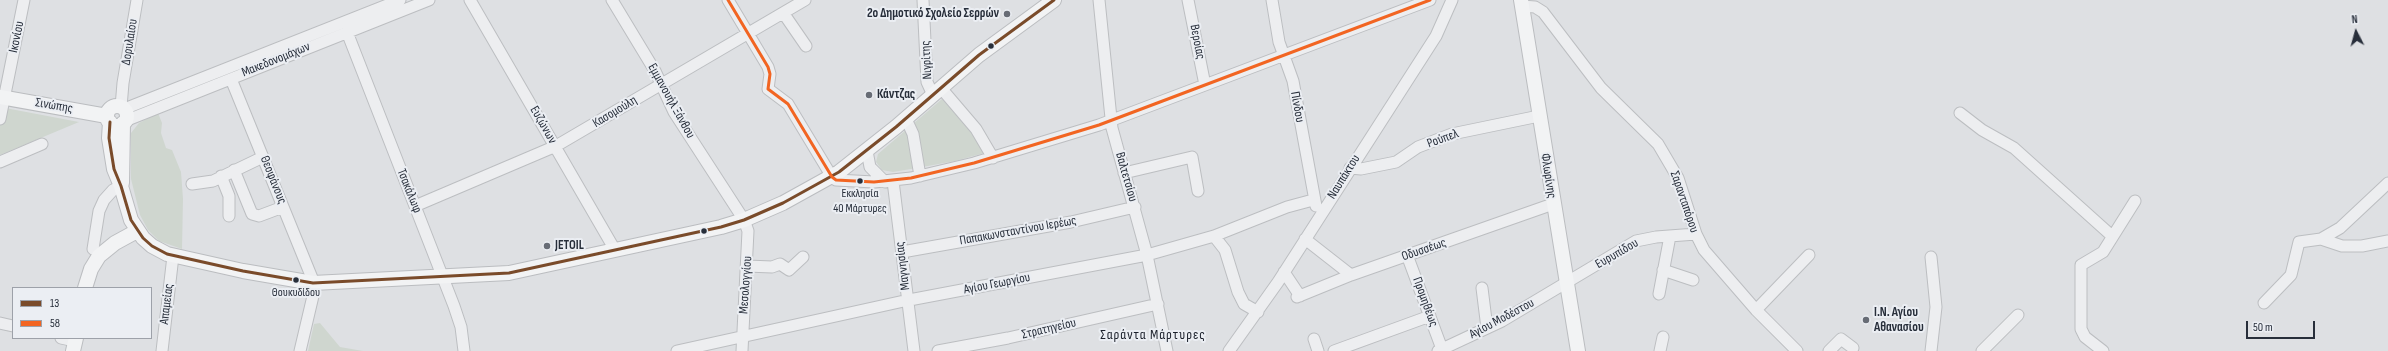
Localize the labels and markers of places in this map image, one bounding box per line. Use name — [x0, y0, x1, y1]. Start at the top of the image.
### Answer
place label: 2ο Δημοτικό Σχολείο Σερρών — [867, 6, 999, 22]
marker: 2ο Δημοτικό Σχολείο Σερρών — [1002, 9, 1012, 19]
unlabelled marker — [986, 41, 996, 51]
place label: Κάντζας — [877, 87, 915, 103]
marker: Κάντζας — [864, 90, 874, 100]
marker: Εκκλησία 40 Μάρτυρες — [855, 176, 865, 186]
place label: Εκκλησία 40 Μάρτυρες — [833, 187, 887, 215]
unlabelled marker — [699, 226, 709, 236]
place label: JETOIL — [555, 238, 584, 254]
marker: JETOIL — [542, 241, 552, 251]
marker: Θουκυδίδου — [291, 275, 301, 285]
place label: Θουκυδίδου — [272, 286, 320, 300]
place label: Ι.Ν. Αγίου Αθανασίου — [1874, 305, 1924, 336]
marker: Ι.Ν. Αγίου Αθανασίου — [1861, 315, 1871, 325]

